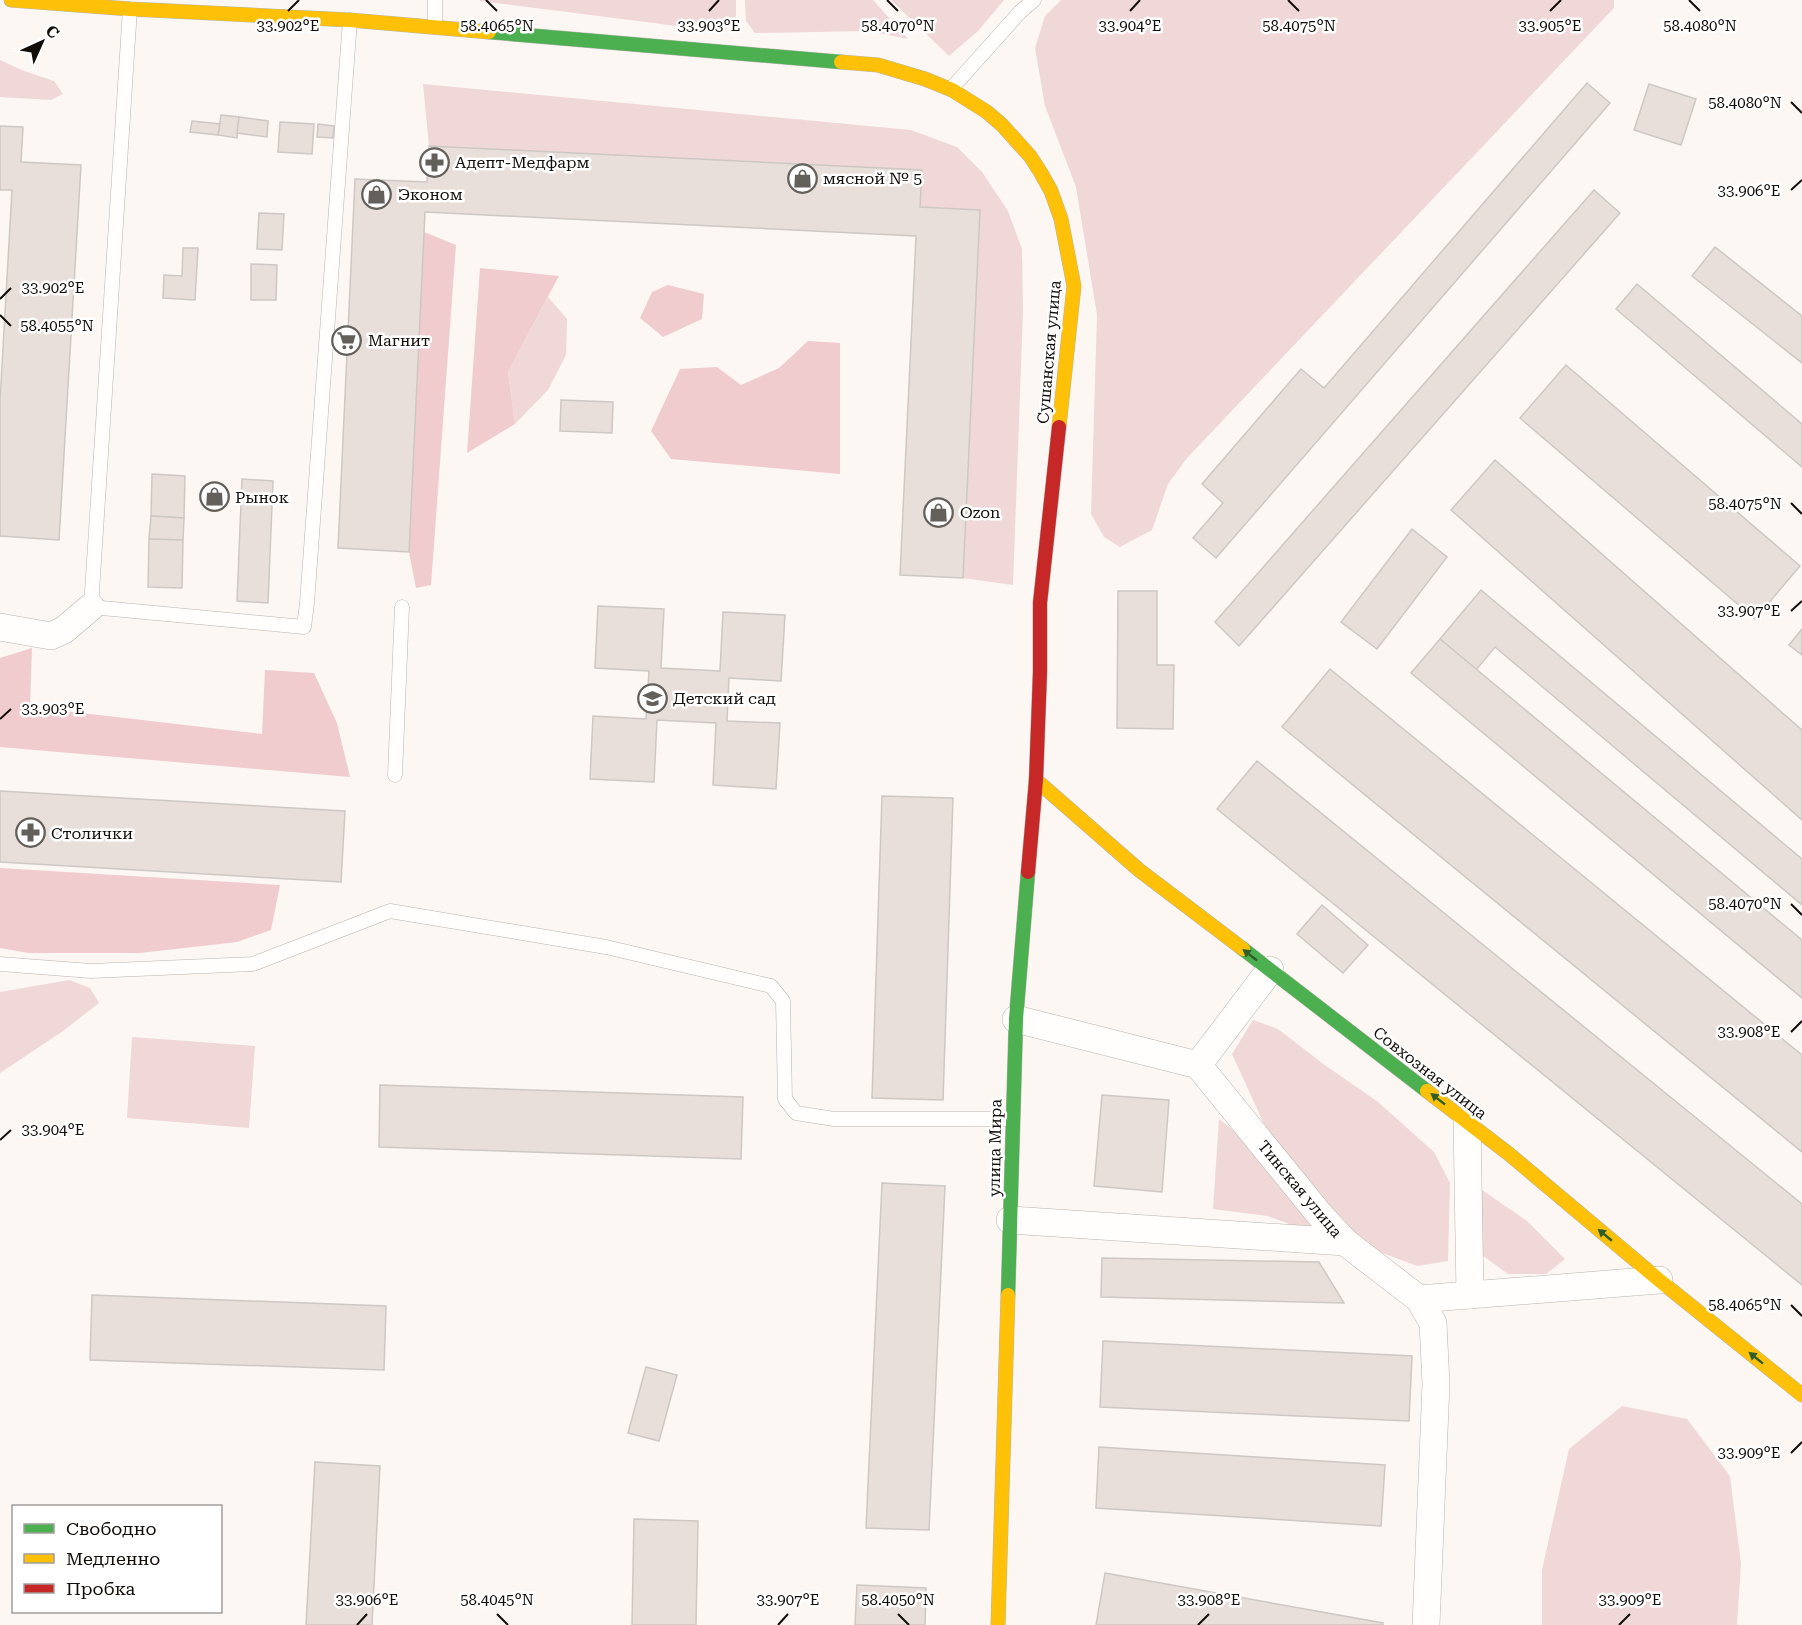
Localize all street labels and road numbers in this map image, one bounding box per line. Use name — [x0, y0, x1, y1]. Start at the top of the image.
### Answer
street label: Сушанская улица — [1033, 279, 1065, 425]
street label: Совхозная улица — [1369, 1023, 1491, 1123]
street label: улица Мира — [985, 1099, 1005, 1197]
street label: Тинская улица — [1254, 1137, 1346, 1242]

